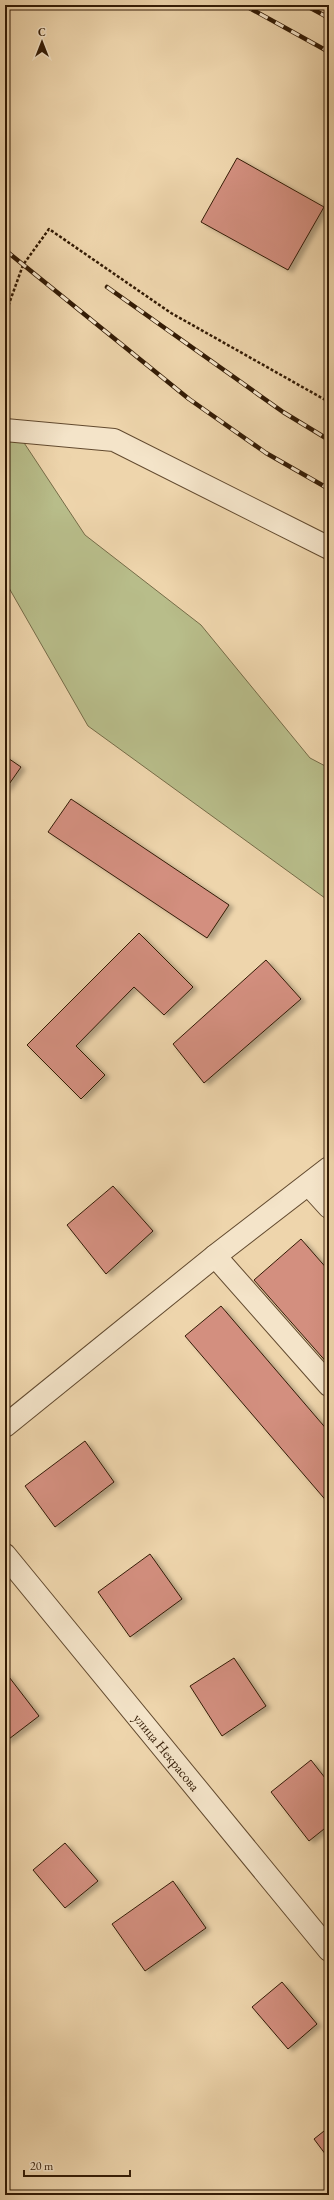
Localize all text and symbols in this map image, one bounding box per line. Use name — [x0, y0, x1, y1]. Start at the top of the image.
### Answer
north arrow — [22, 22, 62, 62]
text: С — [38, 25, 46, 39]
street label: улица Некрасова — [129, 1710, 204, 1795]
scale bar — [24, 2152, 130, 2178]
text: 20 m — [30, 2158, 54, 2174]

